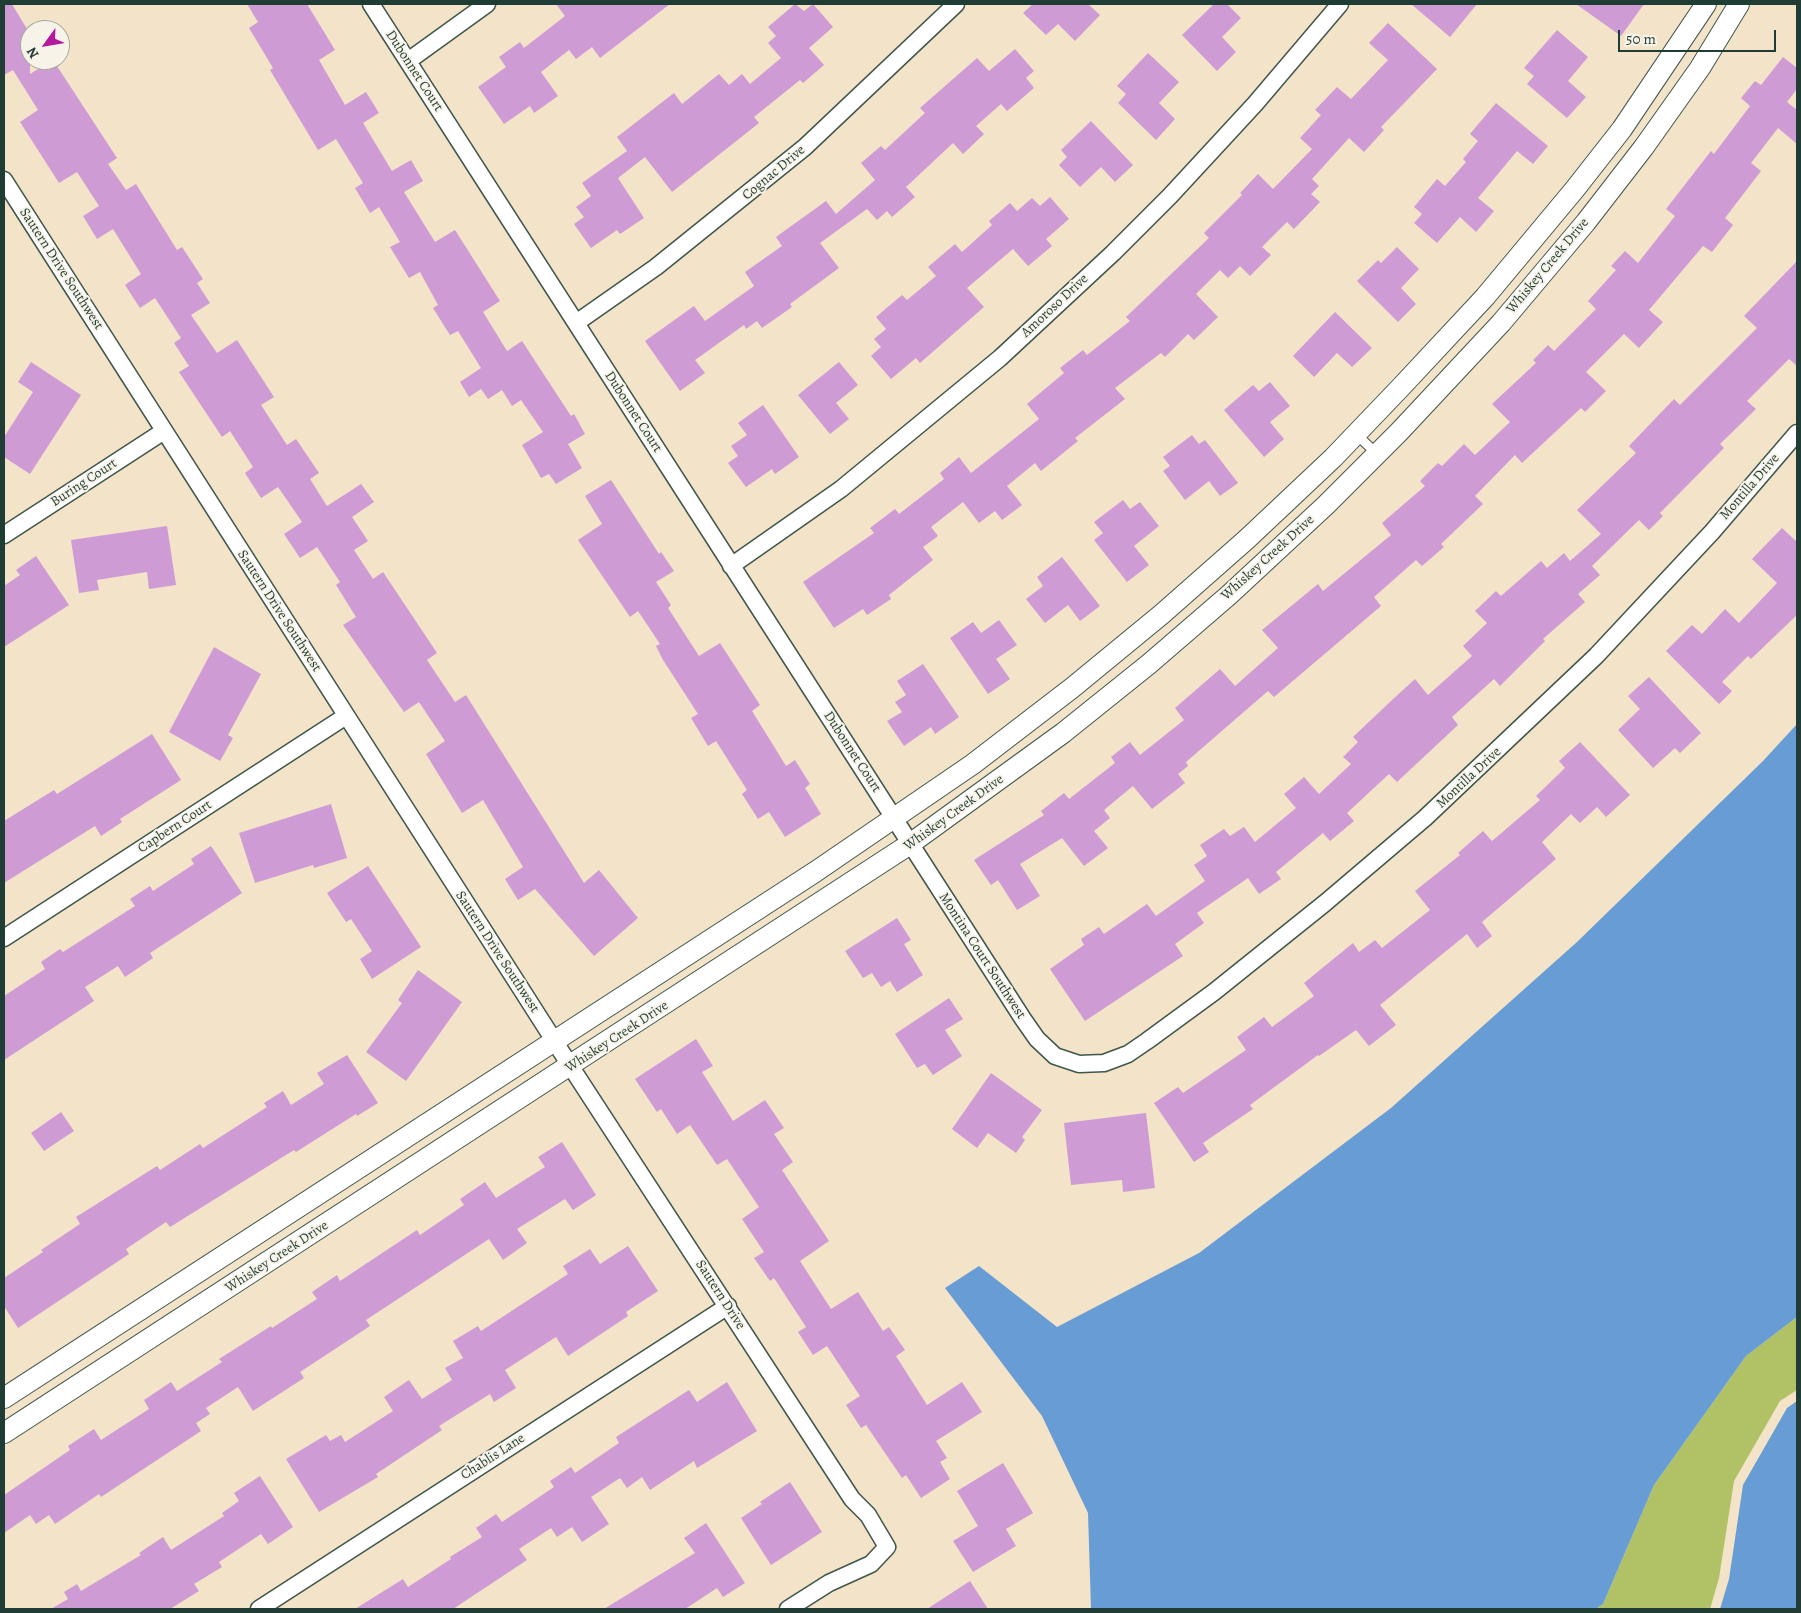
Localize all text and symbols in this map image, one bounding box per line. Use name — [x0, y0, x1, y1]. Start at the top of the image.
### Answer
north arrow — [20, 20, 70, 70]
scale bar — [1621, 20, 1778, 52]
street label: Dubonnet Court — [381, 27, 447, 115]
text: 50 m — [1626, 29, 1656, 49]
text: N — [22, 43, 43, 62]
street label: Cognac Drive — [739, 142, 809, 204]
street label: Sautern Drive Southwest — [15, 205, 107, 333]
street label: Whiskey Creek Drive — [1503, 215, 1593, 317]
street label: Amoroso Drive — [1018, 271, 1092, 341]
street label: Dubonnet Court — [600, 368, 666, 456]
street label: Montilla Drive — [1717, 450, 1783, 524]
street label: Buring Court — [48, 455, 120, 511]
street label: Whiskey Creek Drive — [1218, 512, 1318, 604]
street label: Sautern Drive Southwest — [233, 547, 325, 675]
street label: Dubonnet Court — [819, 708, 885, 796]
street label: Montilla Drive — [1433, 744, 1505, 812]
street label: Whiskey Creek Drive — [901, 771, 1007, 855]
street label: Capbern Court — [135, 797, 215, 857]
street label: Sautern Drive Southwest — [451, 888, 543, 1016]
street label: Montina Court Southwest — [935, 890, 1029, 1022]
street label: Whiskey Creek Drive — [562, 997, 672, 1077]
street label: Whiskey Creek Drive — [222, 1217, 332, 1297]
street label: Sautern Drive — [691, 1257, 749, 1333]
street label: Chablis Lane — [458, 1430, 528, 1484]

